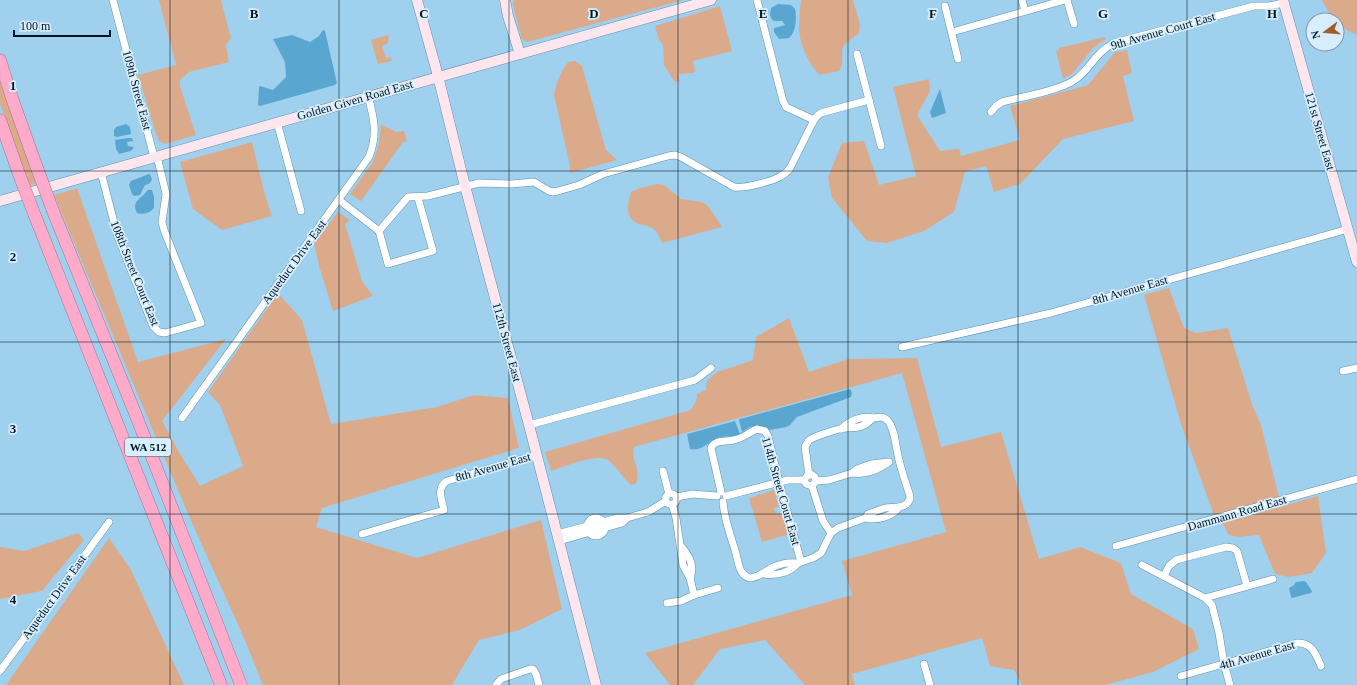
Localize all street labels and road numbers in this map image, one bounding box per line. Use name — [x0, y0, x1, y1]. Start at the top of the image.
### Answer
street label: 9th Avenue Court East — [1109, 9, 1218, 53]
street label: 109th Street East — [120, 49, 155, 132]
street label: Golden Given Road East — [296, 77, 415, 123]
street label: 121st Street East — [1302, 90, 1338, 172]
street label: Aqueduct Drive East — [259, 217, 330, 307]
street label: 108th Street Court East — [107, 218, 163, 328]
street label: 8th Avenue East — [1091, 272, 1170, 307]
street label: 112th Street East — [490, 301, 524, 384]
street label: 114th Street Court East — [759, 435, 803, 547]
road number: WA 512 — [125, 438, 171, 456]
street label: 8th Avenue East — [454, 449, 533, 484]
street label: Dammann Road East — [1186, 492, 1289, 534]
street label: Aqueduct Drive East — [19, 552, 90, 642]
street label: 4th Avenue East — [1218, 637, 1297, 672]

